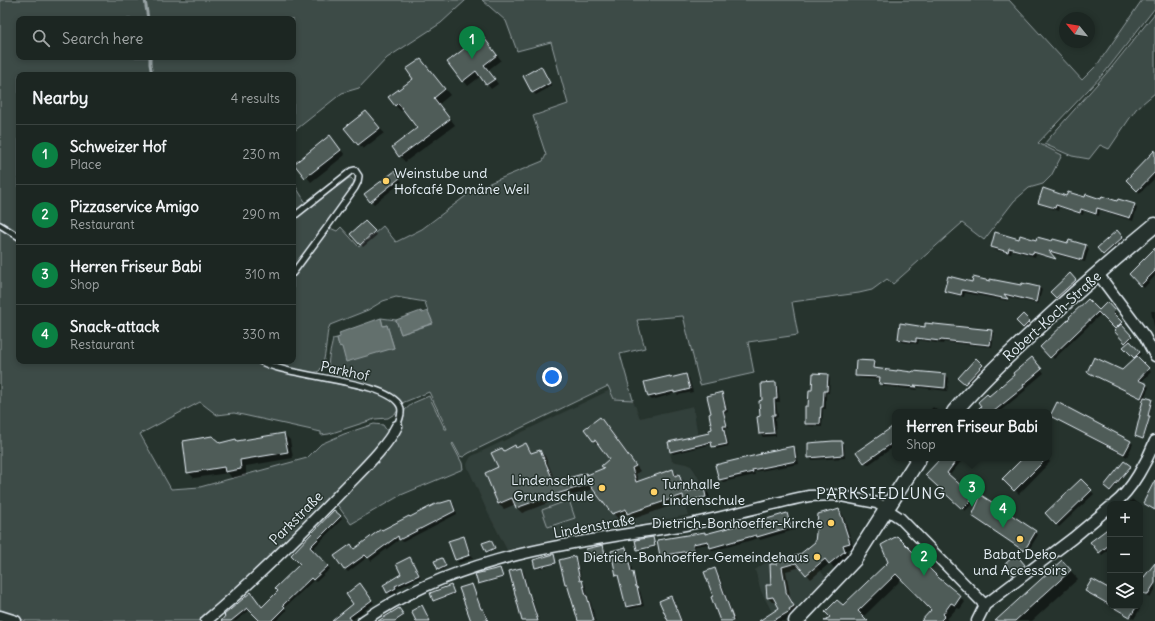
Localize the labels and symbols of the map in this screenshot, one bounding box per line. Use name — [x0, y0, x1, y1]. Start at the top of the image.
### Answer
north arrow — [1059, 12, 1095, 48]
pin: 1 — [459, 26, 485, 59]
place label: Weinstube und Hofcafé Domäne Weil — [394, 164, 529, 198]
marker: Weinstube und Hofcafé Domäne Weil — [381, 176, 391, 186]
street label: Robert-Koch-Straße — [999, 267, 1105, 365]
street label: Parkhof — [319, 357, 371, 385]
your location — [542, 367, 562, 387]
place label: Lindenschule Grundschule — [511, 471, 594, 505]
pin: 3 — [959, 474, 985, 507]
place label: Turnhalle Lindenschule — [662, 475, 745, 509]
marker: Lindenschule Grundschule — [597, 483, 607, 493]
district label: PARKSIEDLUNG — [816, 483, 946, 503]
street label: Parkstraße — [265, 487, 327, 549]
marker: Turnhalle Lindenschule — [649, 487, 659, 497]
pin: 4 — [990, 495, 1016, 528]
street label: Lindenstraße — [552, 510, 636, 542]
place label: Dietrich-Bonhoeffer-Kirche — [652, 514, 823, 532]
marker: Dietrich-Bonhoeffer-Kirche — [826, 518, 836, 528]
marker: Babat Deko und Accessoirs — [1015, 534, 1025, 544]
pin: 2 — [911, 543, 937, 576]
place label: Babat Deko und Accessoirs — [973, 545, 1067, 579]
place label: Dietrich-Bonhoeffer-Gemeindehaus — [583, 548, 809, 566]
marker: Dietrich-Bonhoeffer-Gemeindehaus — [812, 552, 822, 562]

